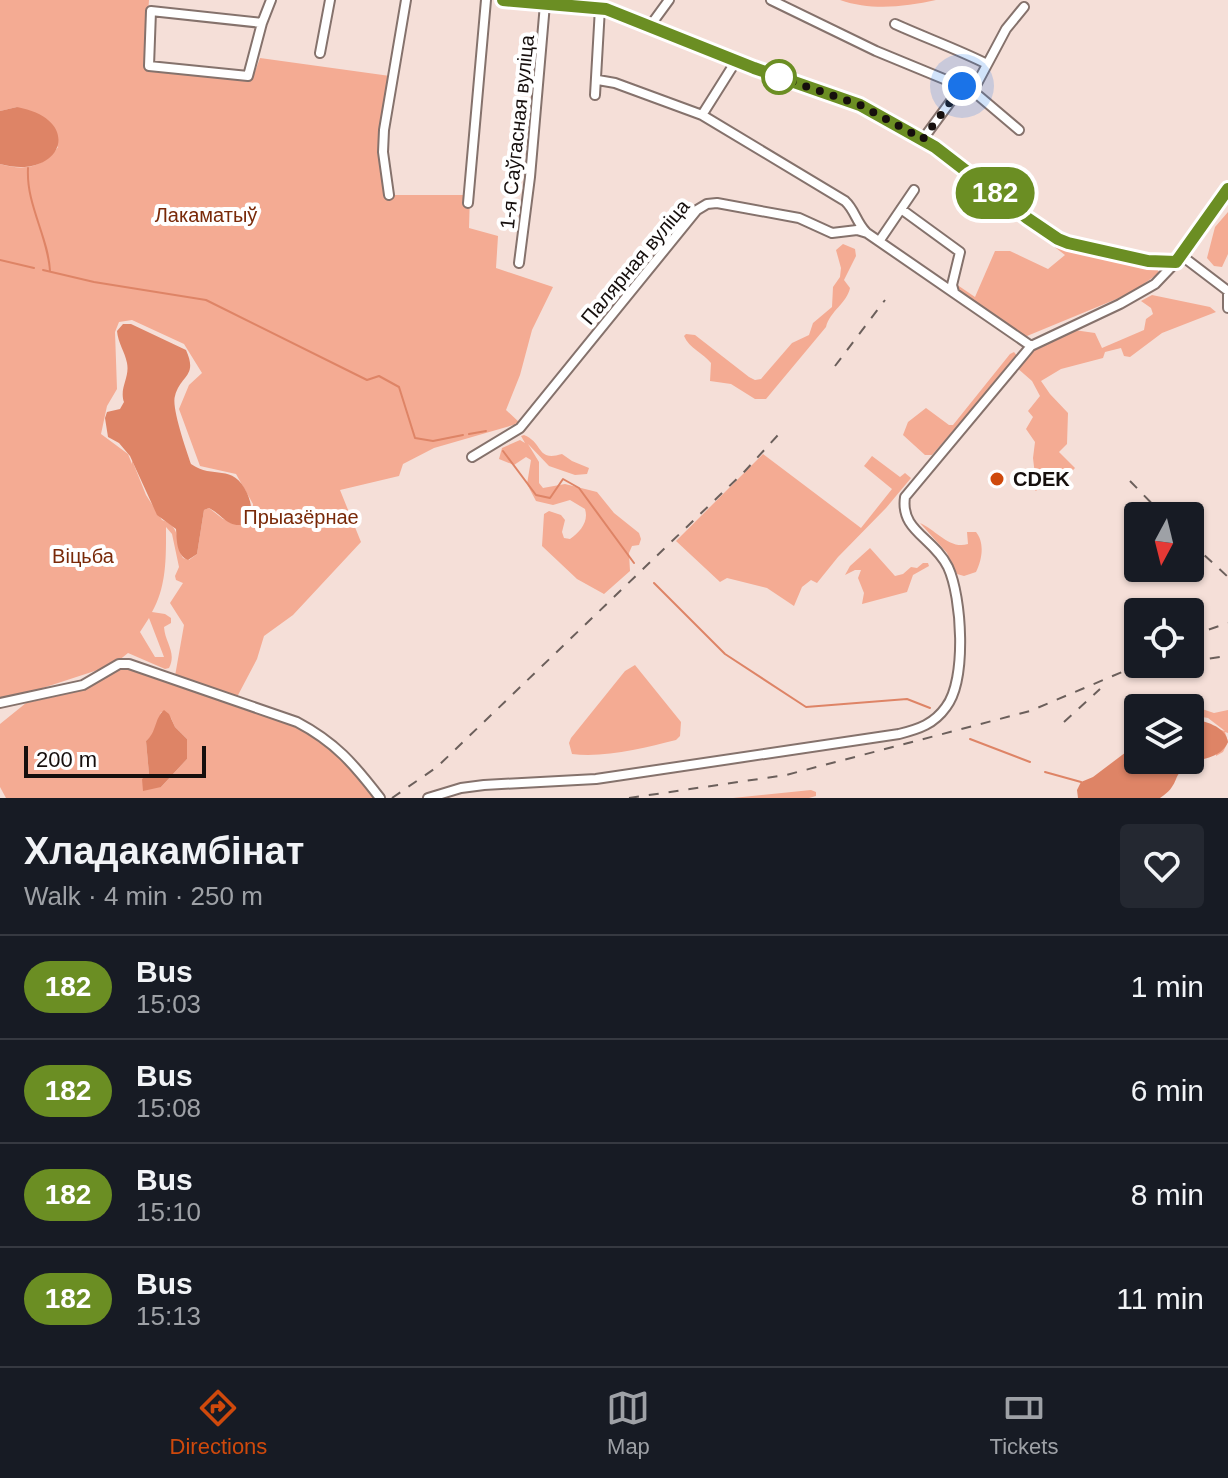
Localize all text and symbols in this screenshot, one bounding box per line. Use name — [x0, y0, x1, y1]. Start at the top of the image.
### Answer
street label: 1-я Саўгасная вуліца — [496, 33, 538, 230]
unlabelled marker — [762, 60, 796, 94]
your location — [942, 66, 982, 106]
line badge: 182 — [949, 167, 1041, 219]
text: 182 — [972, 177, 1018, 208]
street label: Палярная вуліца — [576, 194, 694, 329]
park label: Лакаматыў — [155, 204, 257, 226]
place label: CDEK — [1013, 468, 1070, 490]
marker: CDEK — [988, 470, 1006, 488]
north arrow — [1124, 502, 1204, 582]
map controls — [1124, 502, 1204, 774]
park label: Прыазёрнае — [243, 506, 359, 528]
park label: Віцьба — [52, 545, 115, 567]
button: locate — [1124, 598, 1204, 678]
button: layers — [1124, 694, 1204, 774]
scale bar — [24, 742, 206, 778]
text: 200 m — [36, 747, 97, 772]
button: heart — [1120, 824, 1204, 908]
text: Хладакамбінат — [24, 830, 304, 872]
text: Walk · 4 min · 250 m — [24, 881, 263, 911]
text: Bus — [136, 955, 193, 988]
text: 1 min — [1131, 970, 1204, 1003]
text: 182 — [45, 971, 91, 1002]
text: 15:03 — [136, 989, 201, 1019]
text: Bus — [136, 1059, 193, 1092]
text: 6 min — [1131, 1074, 1204, 1107]
text: 182 — [45, 1075, 91, 1106]
text: 15:08 — [136, 1093, 201, 1123]
text: Bus — [136, 1163, 193, 1196]
text: 8 min — [1131, 1178, 1204, 1211]
text: 182 — [45, 1179, 91, 1210]
text: 15:10 — [136, 1197, 201, 1227]
text: Bus — [136, 1267, 193, 1300]
text: 11 min — [1116, 1282, 1204, 1315]
text: 182 — [45, 1283, 91, 1314]
text: 15:13 — [136, 1301, 201, 1331]
tab: Directions — [170, 1386, 267, 1460]
tab: Map — [606, 1386, 650, 1460]
tab: Tickets — [990, 1386, 1058, 1460]

